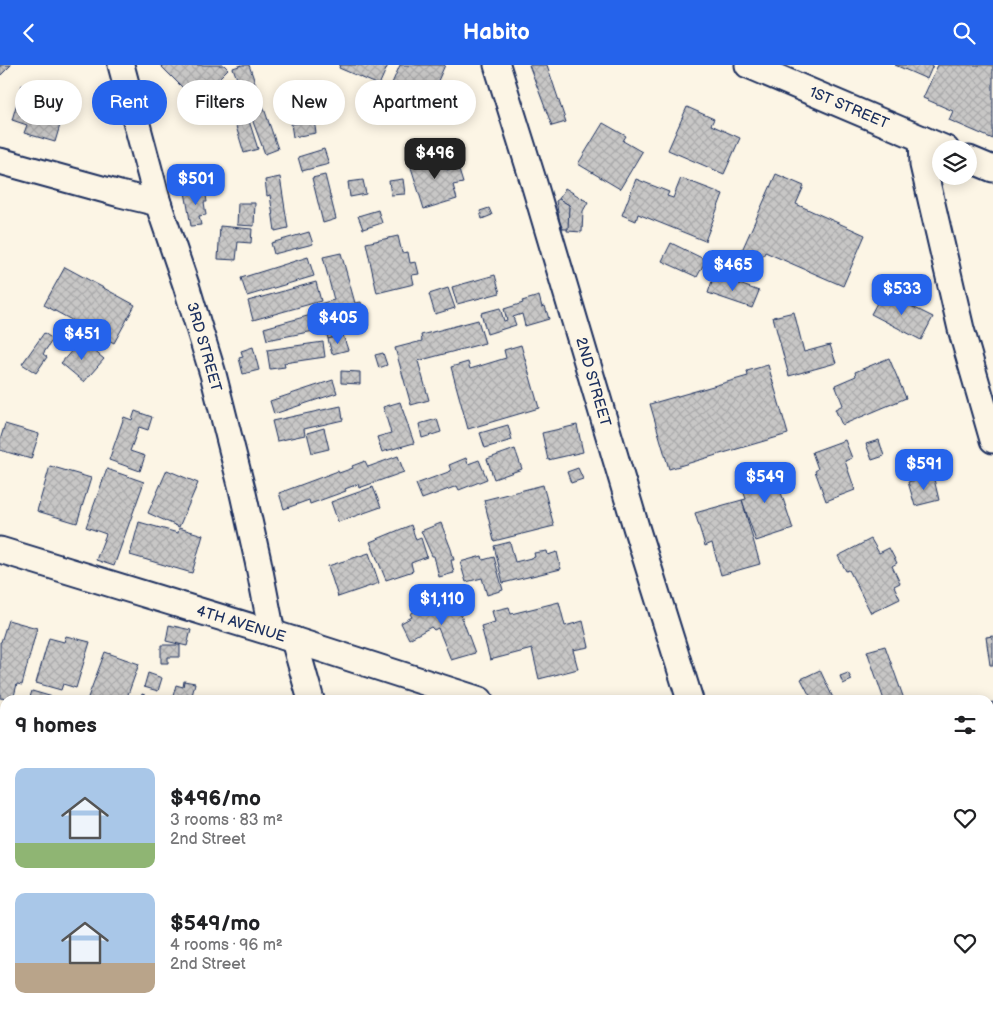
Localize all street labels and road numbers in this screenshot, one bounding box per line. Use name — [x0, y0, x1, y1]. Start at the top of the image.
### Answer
street label: 1ST STREET — [806, 83, 892, 133]
street label: 3RD STREET — [182, 300, 226, 394]
street label: 2ND STREET — [571, 335, 615, 429]
street label: 4TH AVENUE — [194, 601, 288, 647]

